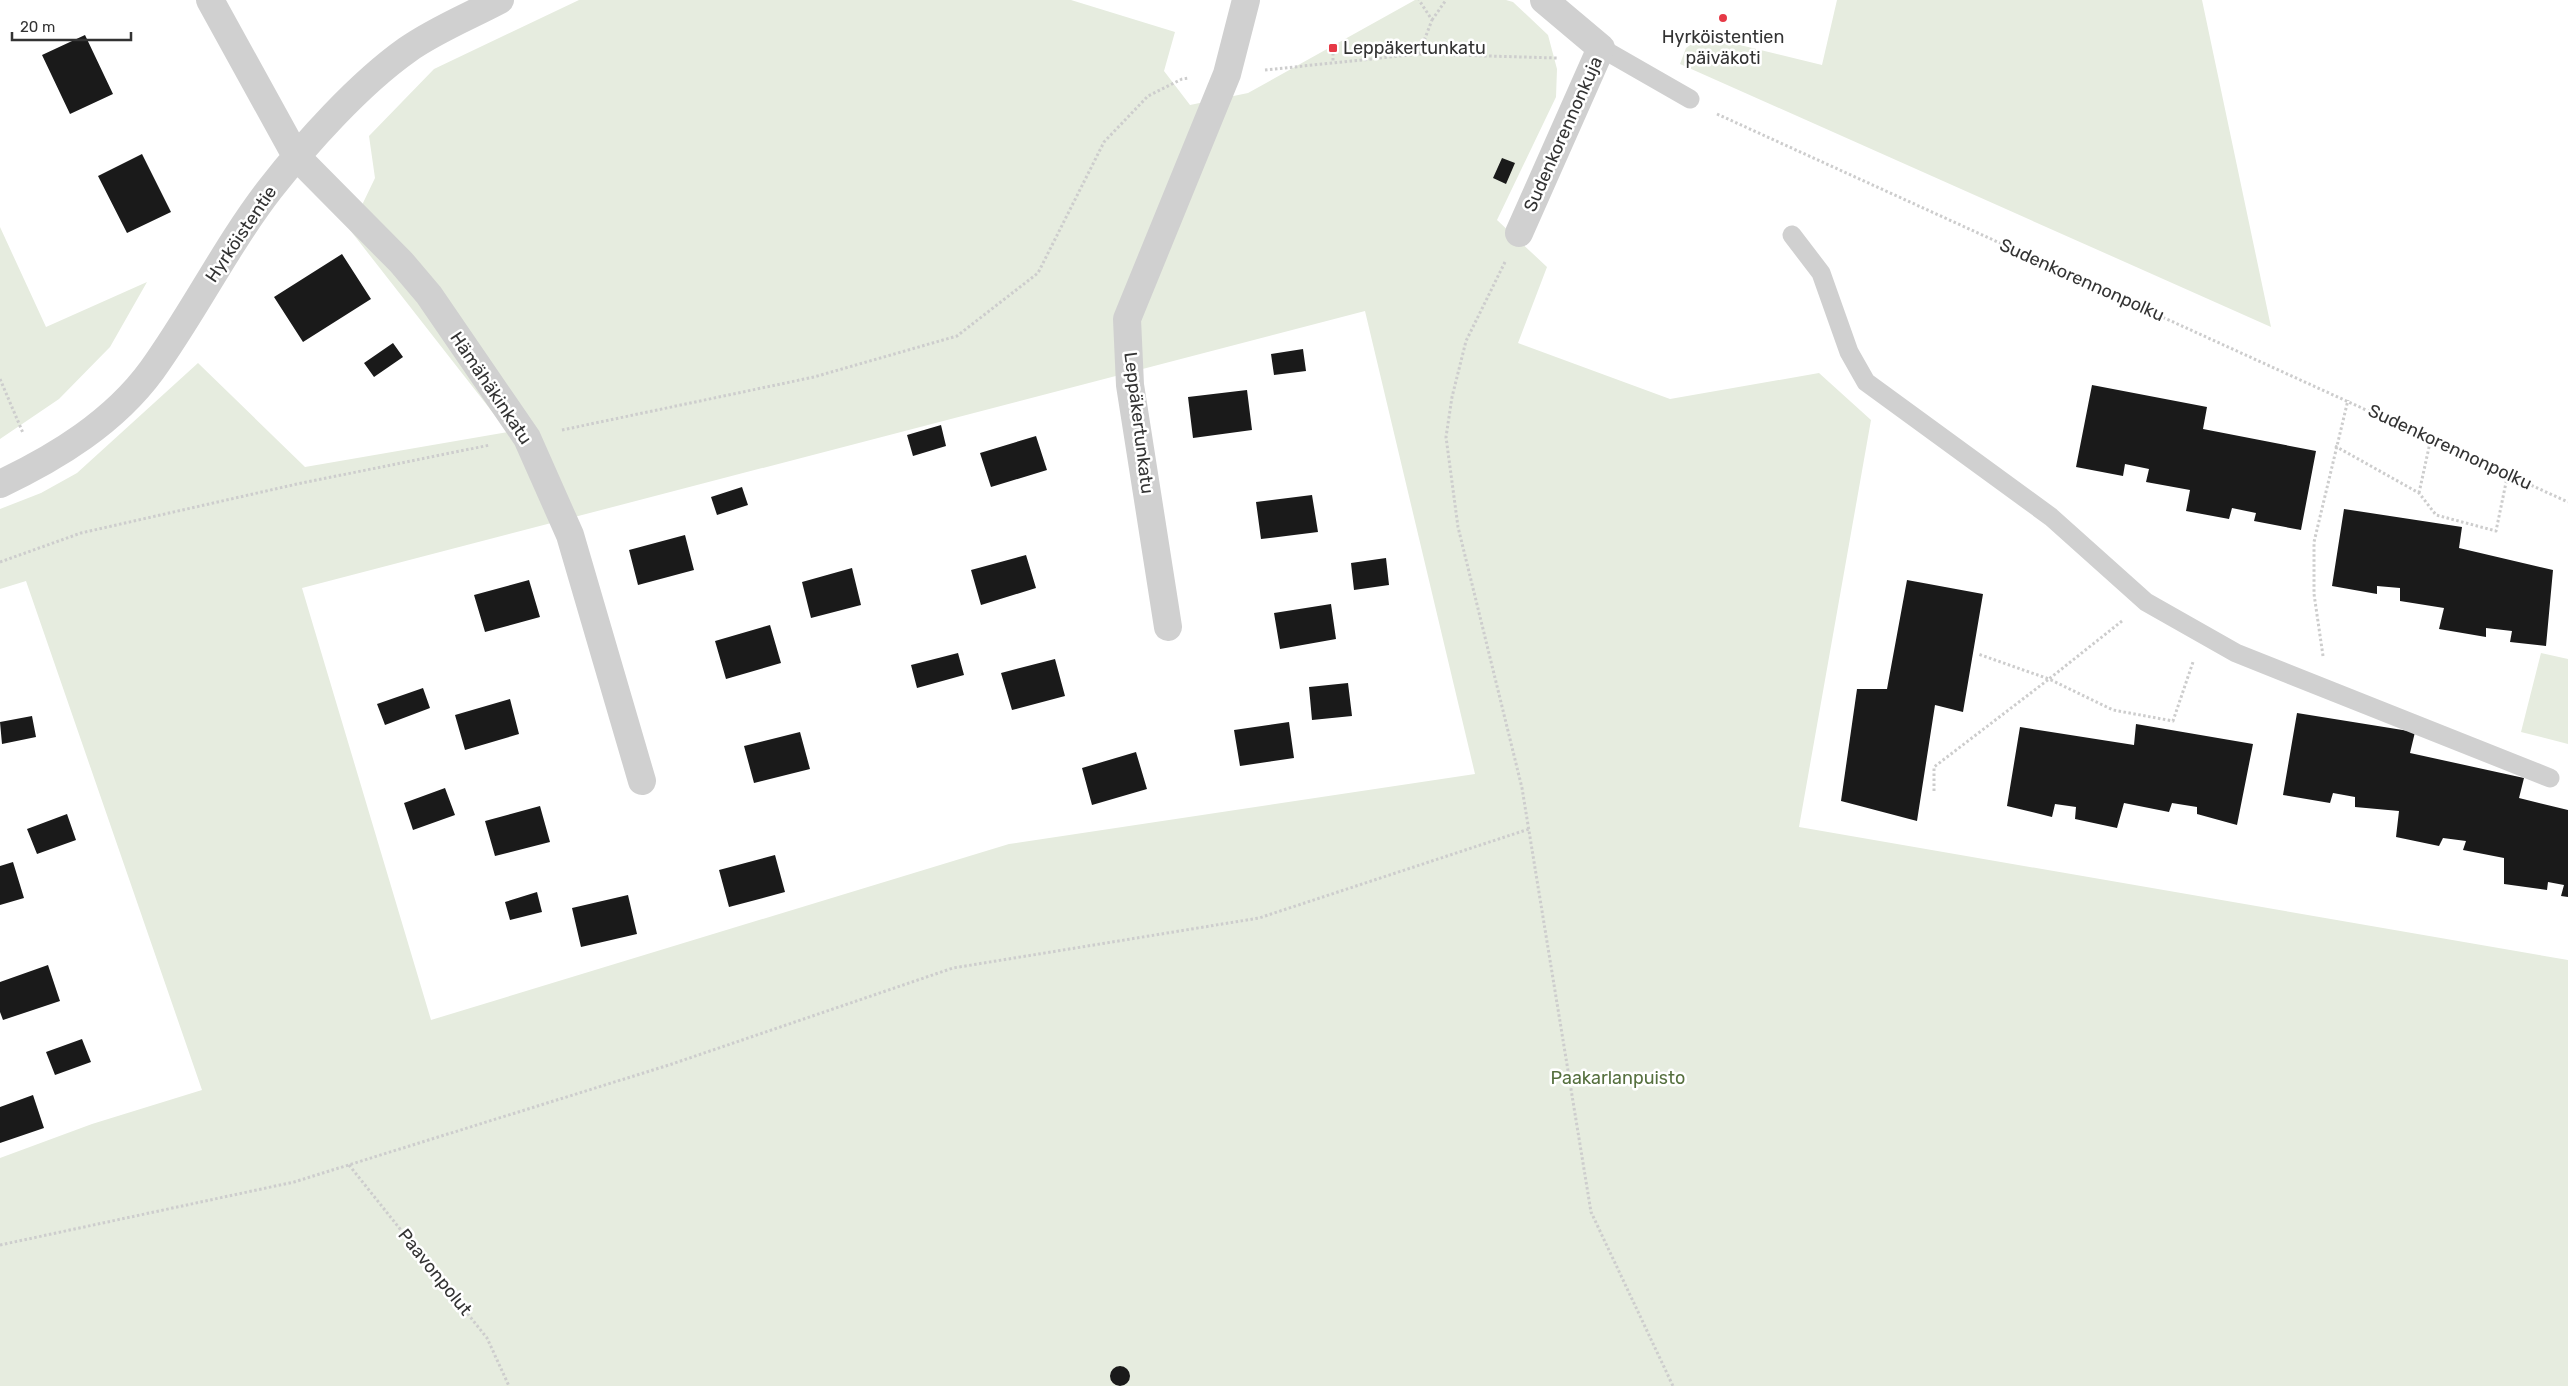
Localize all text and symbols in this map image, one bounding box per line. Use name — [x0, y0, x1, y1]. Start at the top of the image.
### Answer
scale bar — [12, 10, 131, 42]
marker: Hyrköistentien päiväkoti — [1717, 12, 1729, 24]
text: 20 m — [20, 18, 55, 36]
place label: Hyrköistentien päiväkoti — [1662, 26, 1784, 69]
place label: Leppäkertunkatu — [1343, 37, 1486, 59]
marker: Leppäkertunkatu — [1327, 42, 1339, 54]
street label: Sudenkorennonkuja — [1519, 53, 1607, 215]
street label: Hyrköistentie — [201, 182, 281, 286]
street label: Sudenkorennonpolku — [1996, 234, 2168, 326]
street label: Hämähäkinkatu — [445, 328, 537, 448]
street label: Leppäkertunkatu — [1119, 351, 1159, 495]
street label: Sudenkorennonpolku — [2365, 399, 2535, 495]
park label: Paakarlanpuisto — [1551, 1067, 1685, 1089]
street label: Paavonpolut — [393, 1224, 477, 1320]

